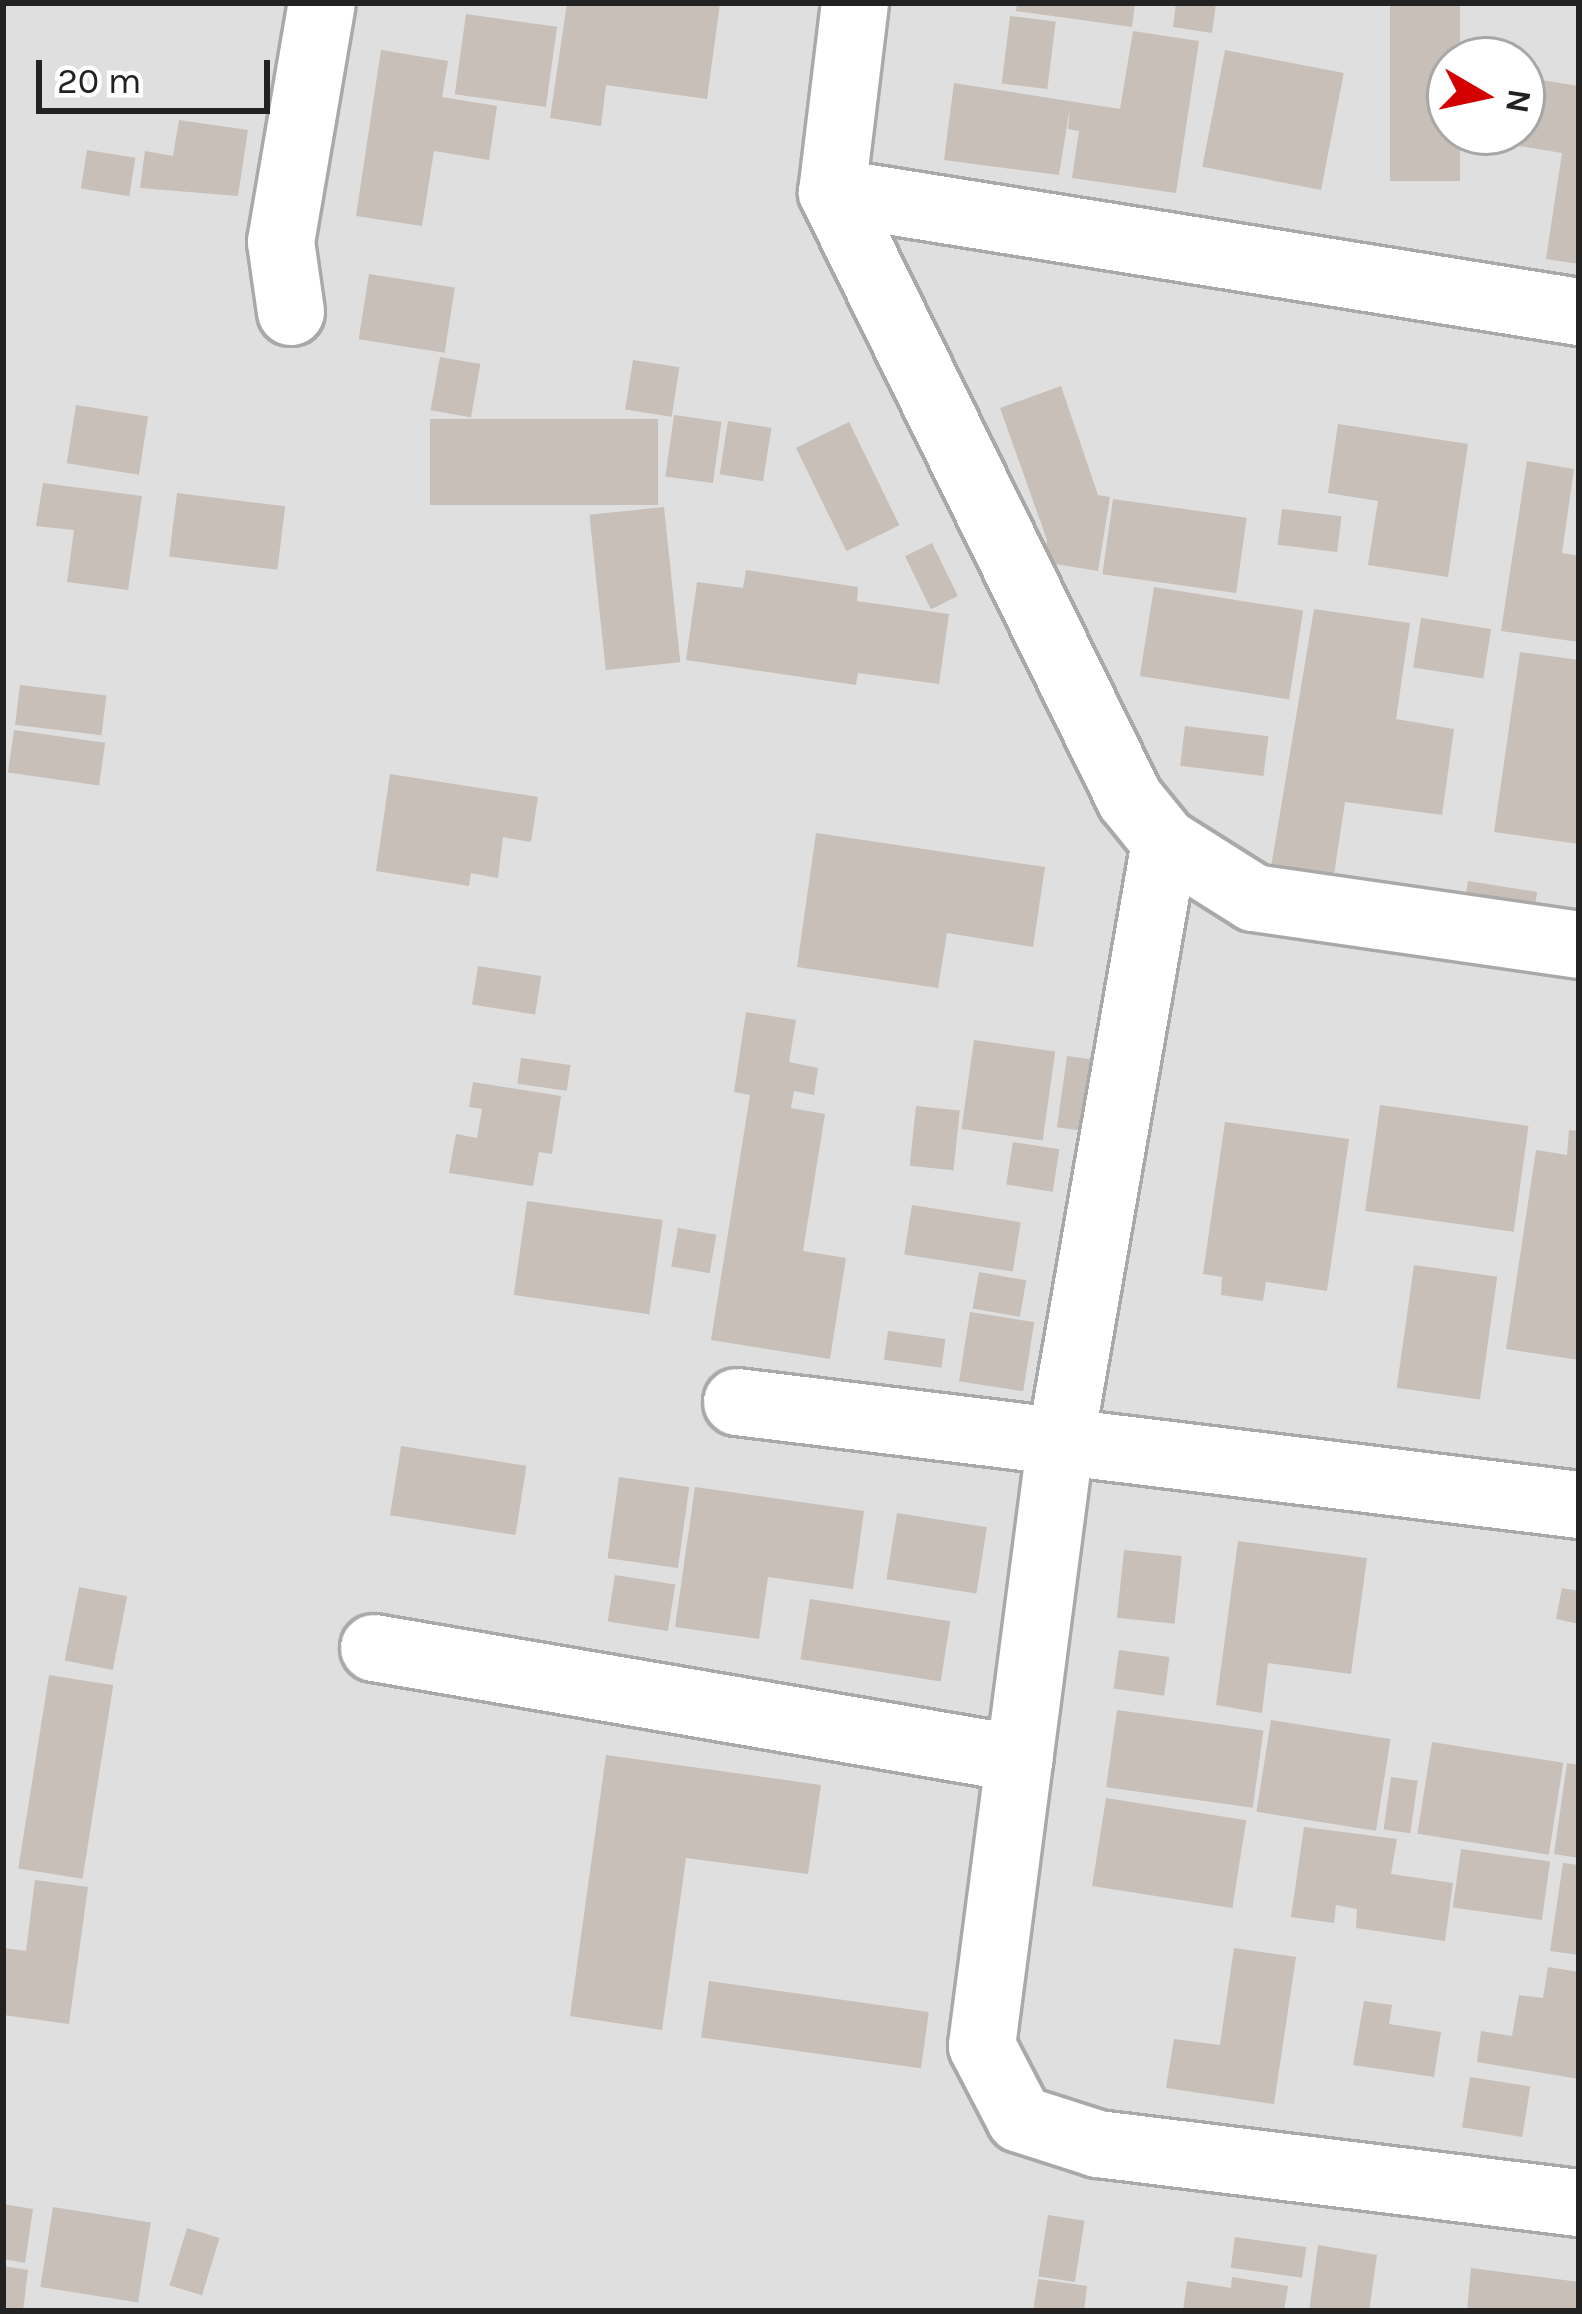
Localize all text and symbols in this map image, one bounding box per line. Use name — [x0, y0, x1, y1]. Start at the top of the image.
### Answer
scale bar — [42, 36, 276, 110]
north arrow — [1426, 36, 1546, 156]
text: 20 m — [57, 60, 141, 102]
text: N — [1498, 86, 1539, 116]

